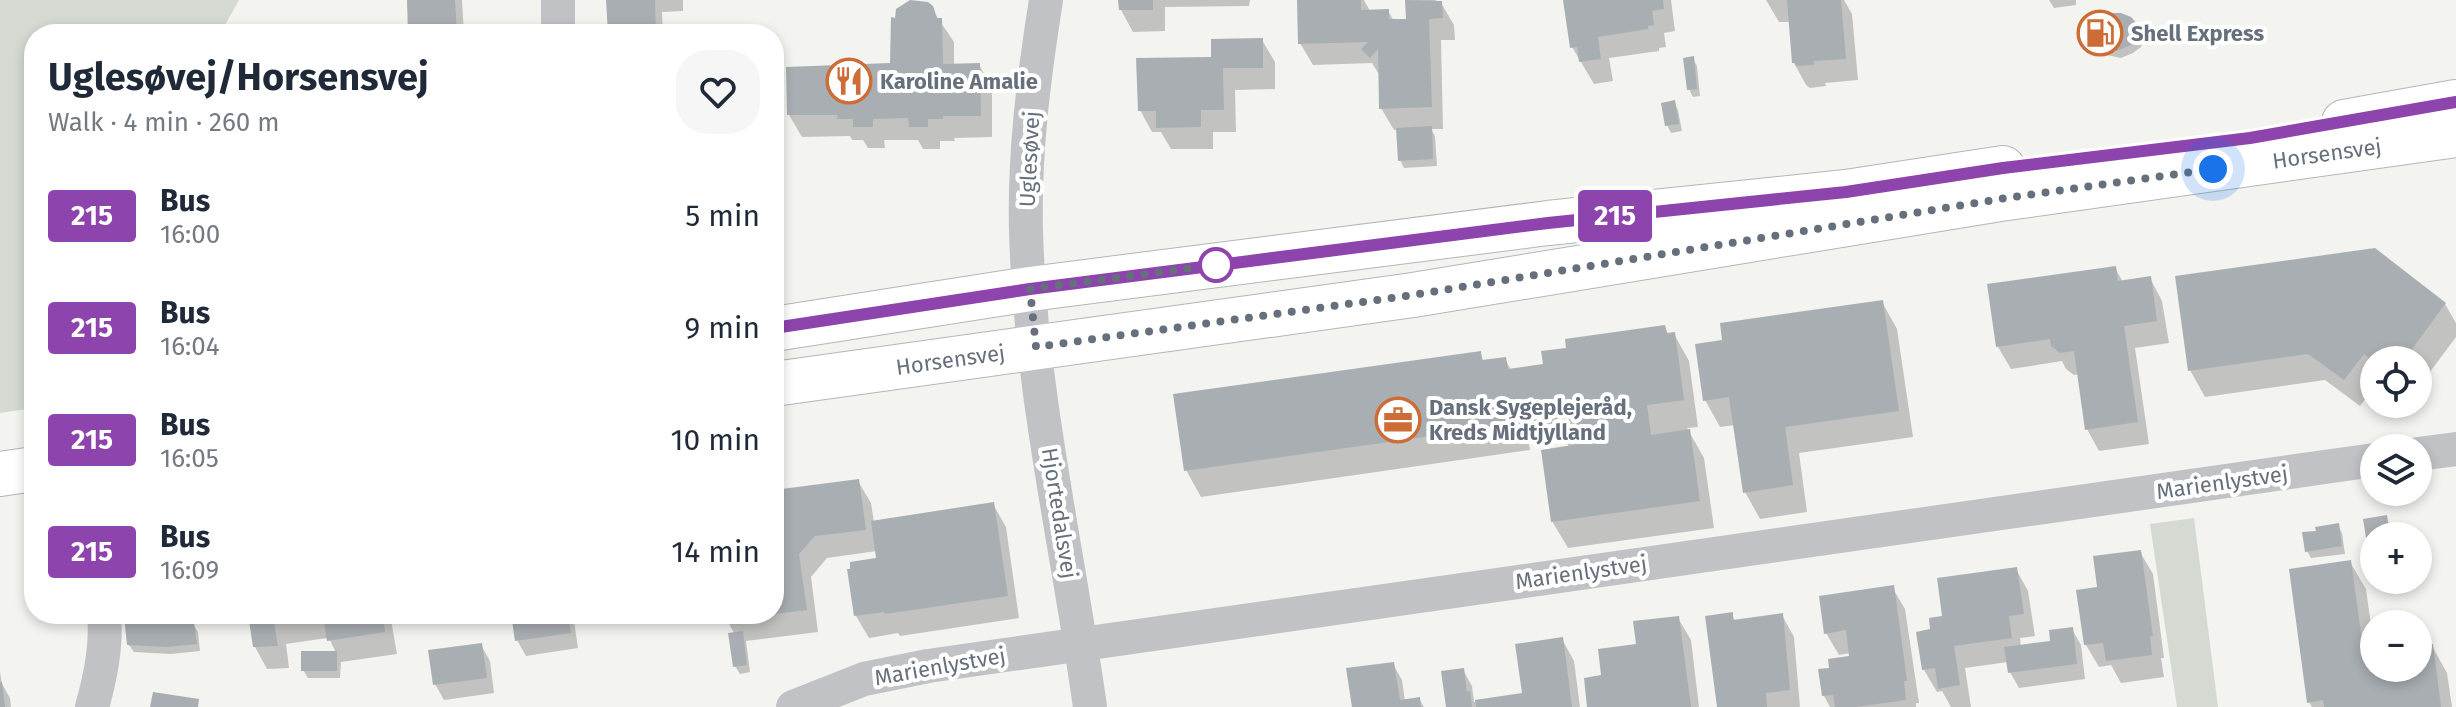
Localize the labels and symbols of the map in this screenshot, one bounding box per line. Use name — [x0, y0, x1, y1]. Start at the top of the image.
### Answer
fuel station icon: Shell Express — [2076, 9, 2124, 57]
place label: Shell Express — [2131, 20, 2264, 47]
restaurant icon: Karoline Amalie — [825, 57, 873, 105]
place label: Karoline Amalie — [880, 68, 1038, 95]
street label: Uglesøvej — [1013, 110, 1045, 208]
street label: Horsensvej — [2271, 133, 2383, 175]
your location — [2193, 149, 2233, 189]
line badge: 215 — [1569, 190, 1661, 242]
unlabelled marker — [1199, 248, 1233, 282]
street label: Horsensvej — [894, 339, 1007, 381]
place label: Dansk Sygeplejeråd, Kreds Midtjylland — [1429, 394, 1632, 446]
office icon: Dansk Sygeplejeråd, Kreds Midtjylland — [1374, 396, 1422, 444]
street label: Hjortedalsvej — [1036, 446, 1083, 580]
street label: Marienlystvej — [2155, 460, 2290, 505]
street label: Marienlystvej — [1514, 550, 1649, 595]
street label: Marienlystvej — [872, 642, 1008, 691]

